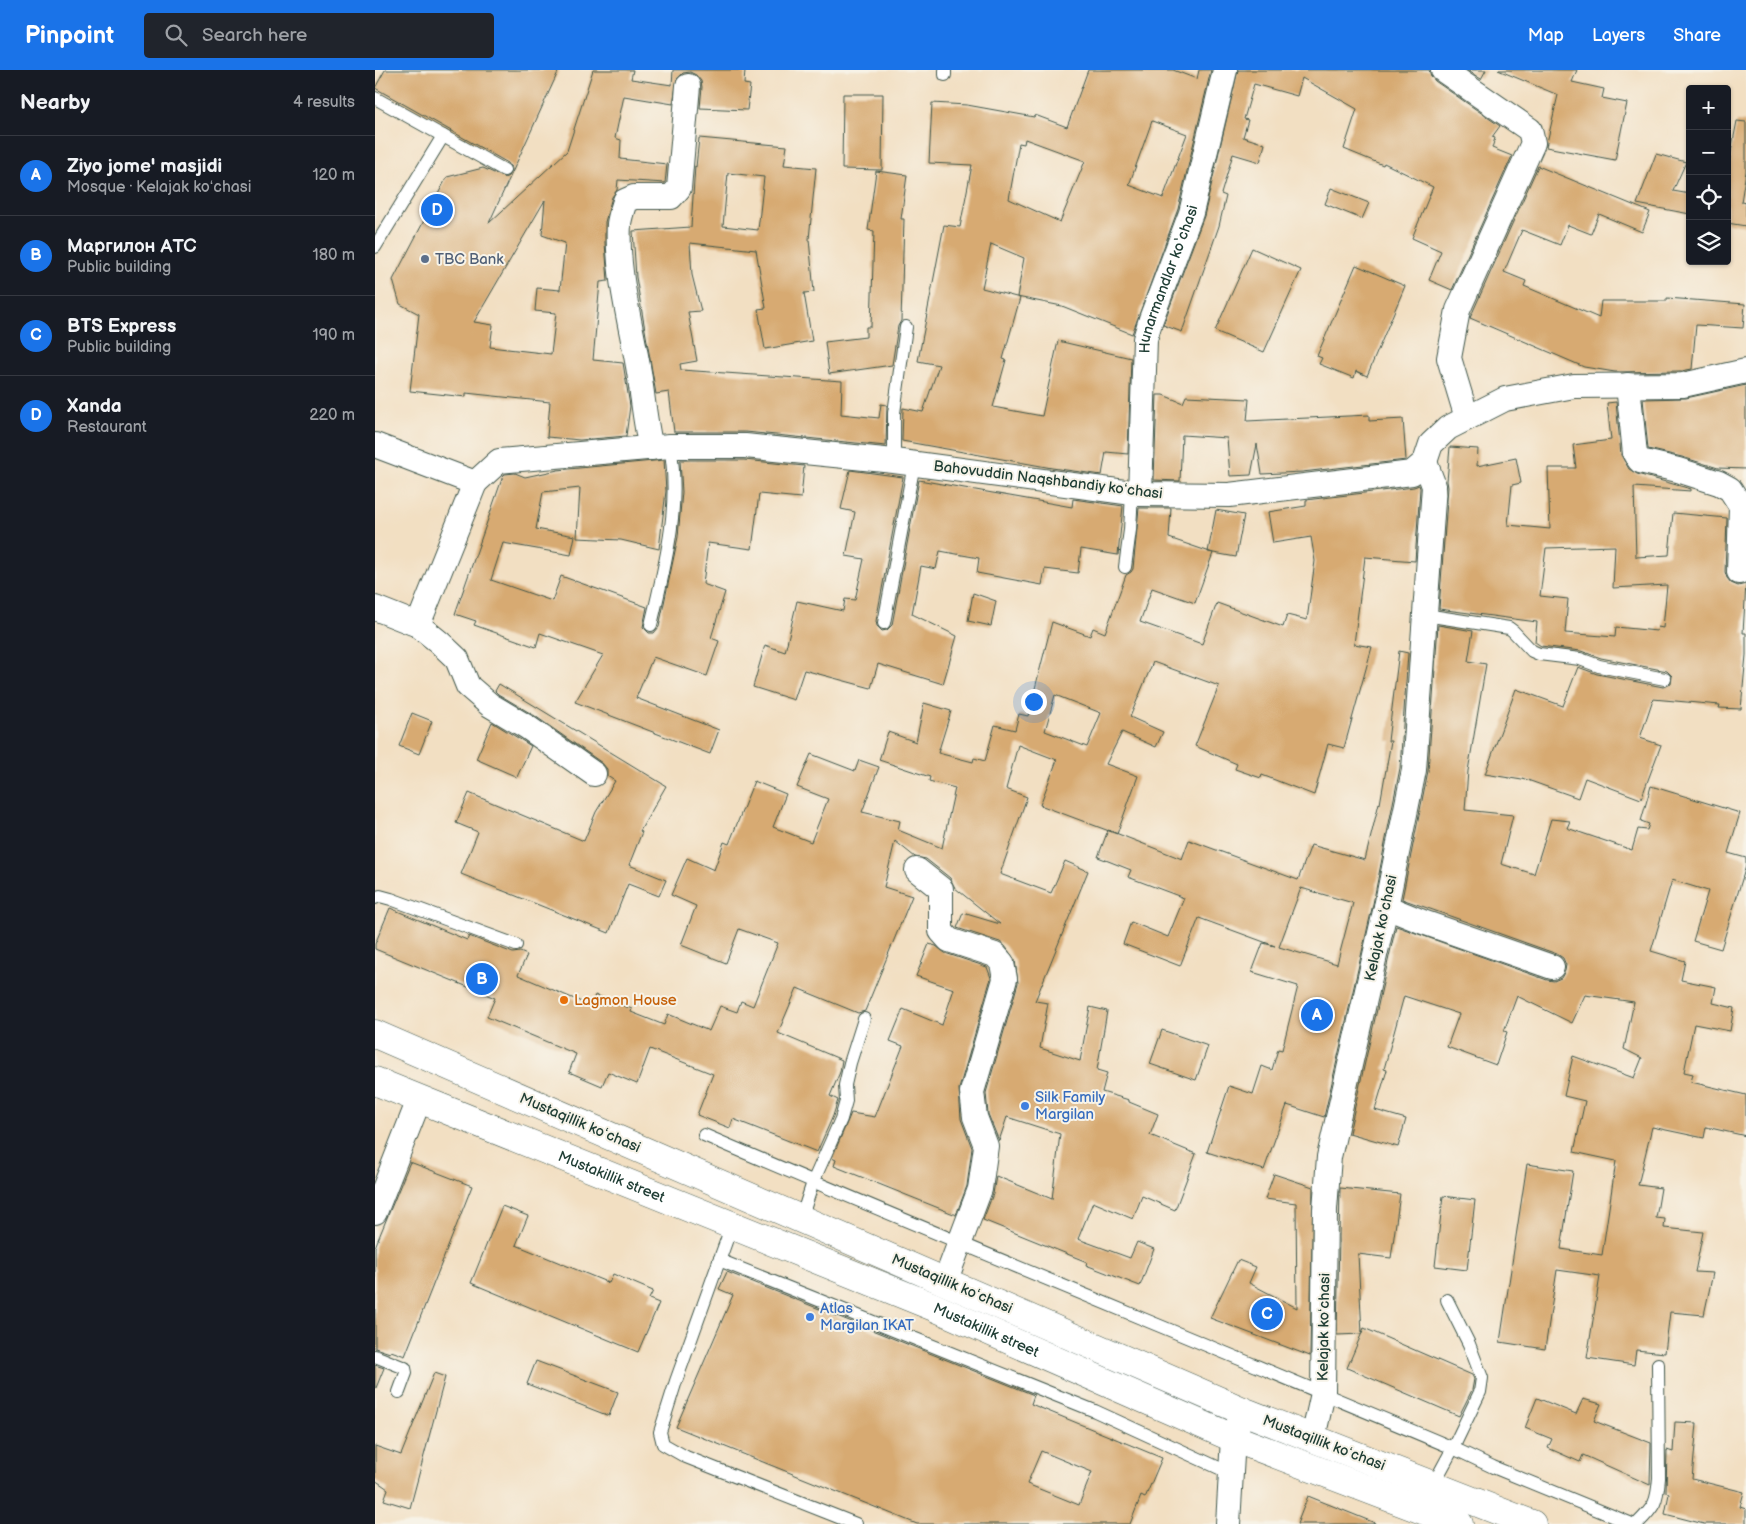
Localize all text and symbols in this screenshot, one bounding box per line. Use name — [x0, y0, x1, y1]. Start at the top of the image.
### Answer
search box — [144, 13, 494, 58]
text: Pinpoint — [25, 21, 114, 50]
icon: search — [162, 21, 190, 49]
text: Search here — [202, 24, 307, 47]
text: Map — [1528, 25, 1564, 46]
text: Layers — [1592, 25, 1645, 46]
text: Share — [1673, 25, 1721, 46]
map controls — [1686, 85, 1731, 265]
button: + — [1686, 85, 1731, 130]
text: Nearby — [20, 90, 90, 115]
text: 4 results — [293, 93, 355, 112]
button: − — [1686, 130, 1731, 175]
text: Ziyo jome' masjidi — [67, 155, 222, 178]
text: A — [31, 166, 41, 185]
text: 120 m — [312, 166, 355, 185]
button: locate — [1686, 175, 1731, 220]
text: Mosque · Kelajak koʻchasi — [67, 178, 251, 197]
pin: D — [421, 191, 453, 229]
street label: Hunarmandlar ko‘chasi — [1135, 203, 1202, 354]
button: layers — [1686, 220, 1731, 265]
text: Маргилон АТС — [67, 235, 196, 258]
text: B — [30, 246, 42, 265]
text: 180 m — [313, 246, 355, 265]
place label: TBC Bank — [435, 250, 504, 269]
marker: TBC Bank — [419, 253, 431, 265]
text: Public building — [67, 258, 171, 277]
text: BTS Express — [67, 315, 176, 338]
text: C — [30, 326, 42, 345]
text: 190 m — [313, 326, 355, 345]
text: Public building — [67, 338, 171, 357]
text: Xanda — [67, 395, 122, 418]
text: D — [30, 406, 42, 425]
text: 220 m — [309, 406, 355, 425]
text: Restaurant — [67, 418, 147, 437]
street label: Bahovuddin Naqshbandiy koʻchasi — [932, 457, 1164, 503]
your location — [1021, 689, 1047, 715]
street label: Kelajak koʻchasi — [1360, 873, 1402, 983]
pin: B — [466, 960, 498, 998]
place label: Lagmon House — [574, 991, 677, 1010]
marker: Lagmon House — [558, 994, 570, 1006]
pin: A — [1301, 996, 1333, 1034]
place label: Silk Family Margilan — [1035, 1088, 1106, 1124]
street label: Mustaqillik koʻchasi — [517, 1089, 643, 1157]
marker: Silk Family Margilan — [1019, 1100, 1031, 1112]
street label: Mustakillik street — [555, 1146, 668, 1207]
street label: Mustaqillik koʻchasi — [889, 1250, 1015, 1318]
street label: Kelajak koʻchasi — [1314, 1273, 1334, 1381]
pin: C — [1251, 1295, 1283, 1333]
street label: Mustakillik street — [930, 1298, 1042, 1362]
place label: Atlas Margilan IKAT — [820, 1299, 914, 1335]
marker: Atlas Margilan IKAT — [804, 1311, 816, 1323]
street label: Mustaqillik koʻchasi — [1260, 1411, 1388, 1475]

